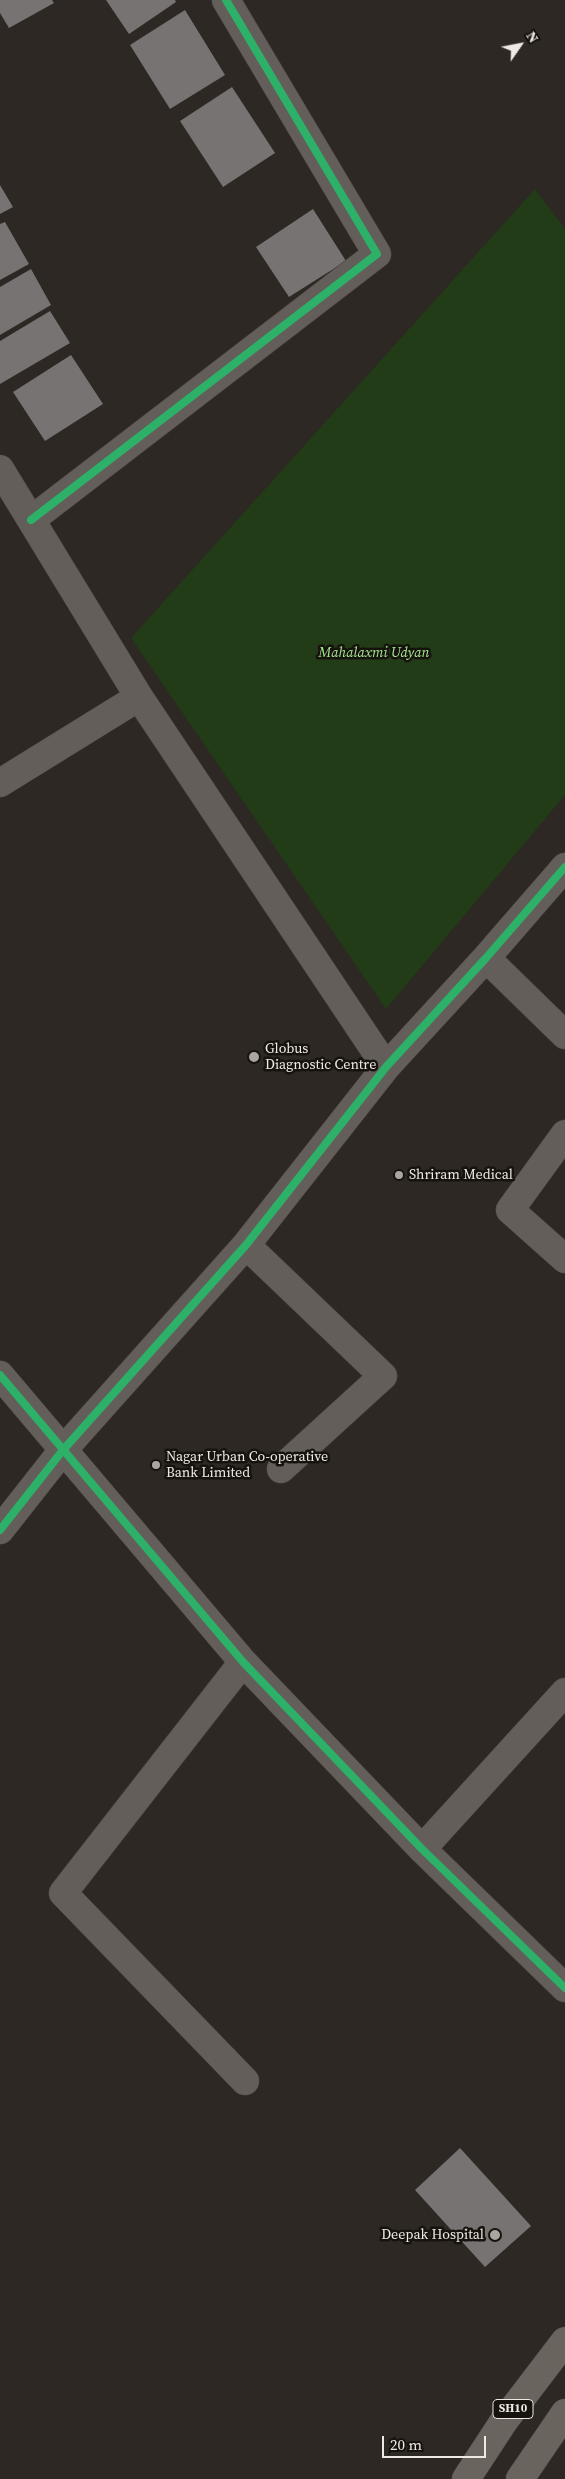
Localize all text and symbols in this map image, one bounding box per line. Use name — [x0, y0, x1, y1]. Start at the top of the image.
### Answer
north arrow — [495, 20, 545, 70]
text: N — [521, 27, 544, 47]
park label: Mahalaxmi Udyan — [319, 645, 429, 661]
place label: Globus Diagnostic Centre — [265, 1041, 376, 1074]
marker: Globus Diagnostic Centre — [247, 1050, 261, 1064]
place label: Shriram Medical — [409, 1167, 513, 1183]
marker: Shriram Medical — [393, 1169, 405, 1181]
place label: Nagar Urban Co-operative Bank Limited — [166, 1449, 328, 1481]
marker: Nagar Urban Co-operative Bank Limited — [150, 1459, 162, 1471]
place label: Deepak Hospital — [381, 2227, 484, 2243]
marker: Deepak Hospital — [488, 2228, 502, 2242]
road number: SH10 — [493, 2400, 533, 2418]
scale bar — [385, 2426, 489, 2458]
text: 20 m — [390, 2434, 422, 2455]

